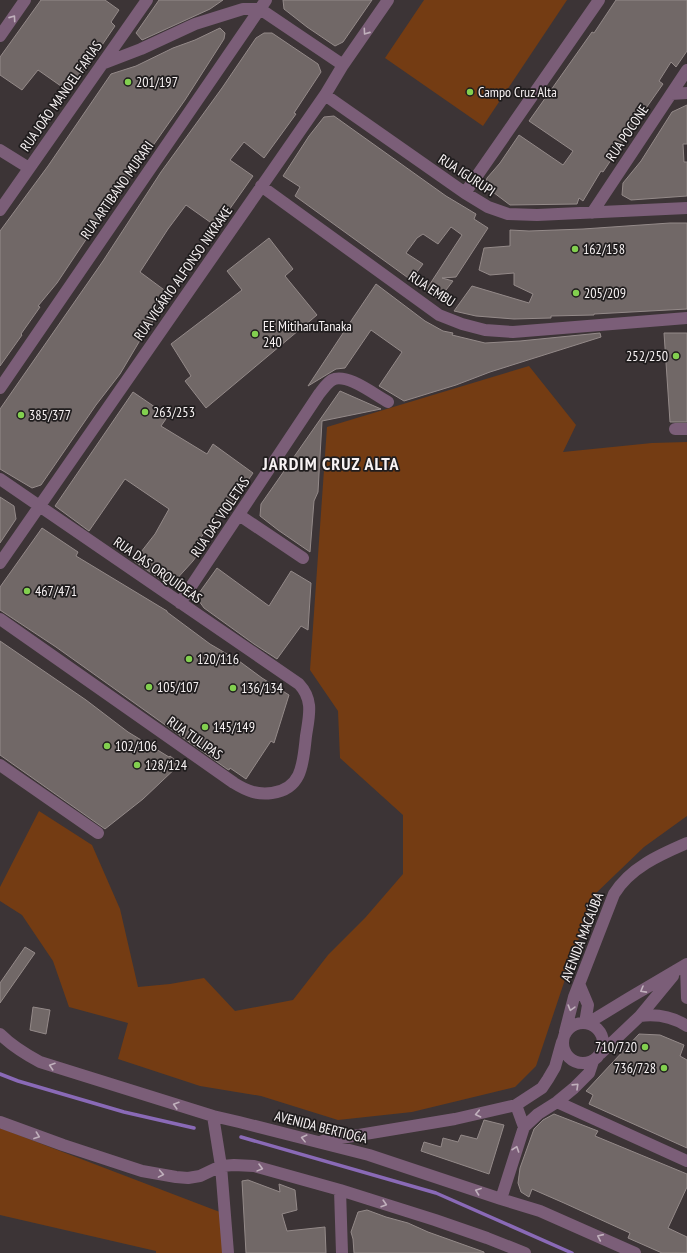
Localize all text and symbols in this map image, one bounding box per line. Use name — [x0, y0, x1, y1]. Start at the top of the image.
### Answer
one-way arrow — [8, 15, 16, 22]
one-way arrow — [363, 28, 371, 35]
street label: RUA JOÃO MANOEL FARIAS — [16, 37, 106, 155]
place label: 201/197 — [136, 73, 178, 91]
marker: 201/197 — [123, 77, 133, 87]
place label: Campo Cruz Alta — [478, 83, 557, 101]
marker: Campo Cruz Alta — [465, 87, 475, 97]
street label: RUA POCONE — [602, 101, 652, 165]
street label: RUA ARTIBANO MURARI — [76, 137, 158, 243]
street label: RUA IGURUPI — [435, 150, 499, 200]
street label: RUA VIGÁRIO ALFONSO NIKRAKE — [130, 202, 236, 344]
place label: 162/158 — [583, 240, 625, 258]
marker: 162/158 — [570, 244, 580, 254]
street label: RUA EMBU — [405, 267, 459, 311]
place label: 205/209 — [584, 284, 626, 302]
marker: 205/209 — [571, 288, 581, 298]
place label: EE MitiharuTanaka 240 — [263, 317, 352, 351]
marker: EE MitiharuTanaka 240 — [250, 329, 260, 339]
place label: 252/250 — [626, 347, 668, 365]
marker: 252/250 — [671, 351, 681, 361]
place label: 263/253 — [153, 403, 195, 421]
place label: 385/377 — [29, 406, 71, 424]
marker: 263/253 — [140, 407, 150, 417]
marker: 385/377 — [16, 410, 26, 420]
district label: JARDIM CRUZ ALTA — [261, 452, 400, 475]
street label: RUA DAS VIOLETAS — [187, 473, 253, 560]
street label: RUA DAS ORQUÍDEAS — [110, 533, 206, 607]
place label: 467/471 — [35, 582, 77, 600]
marker: 467/471 — [22, 586, 32, 596]
place label: 120/116 — [197, 650, 239, 668]
marker: 120/116 — [184, 654, 194, 664]
place label: 105/107 — [157, 678, 199, 696]
place label: 136/134 — [241, 679, 284, 697]
marker: 105/107 — [144, 682, 154, 692]
marker: 136/134 — [228, 683, 238, 693]
street label: RUA TULIPAS — [164, 712, 226, 764]
place label: 145/149 — [213, 718, 255, 736]
marker: 145/149 — [200, 722, 210, 732]
place label: 102/106 — [115, 737, 157, 755]
marker: 102/106 — [102, 741, 112, 751]
place label: 128/124 — [145, 756, 188, 774]
marker: 128/124 — [132, 760, 142, 770]
street label: AVENIDA MACAÚBA — [557, 890, 607, 984]
one-way arrow — [640, 985, 647, 992]
one-way arrow — [567, 1004, 576, 1011]
place label: 710/720 — [595, 1038, 637, 1056]
marker: 710/720 — [640, 1042, 650, 1052]
place label: 736/728 — [614, 1059, 656, 1077]
one-way arrow — [48, 1062, 55, 1071]
marker: 736/728 — [659, 1063, 669, 1073]
one-way arrow — [571, 1083, 579, 1090]
one-way arrow — [173, 1101, 180, 1110]
street label: AVENIDA BERTIOGA — [273, 1107, 370, 1147]
one-way arrow — [475, 1109, 481, 1117]
one-way arrow — [33, 1131, 40, 1139]
one-way arrow — [301, 1134, 307, 1142]
one-way arrow — [512, 1145, 520, 1152]
one-way arrow — [256, 1163, 263, 1172]
one-way arrow — [157, 1170, 164, 1178]
one-way arrow — [475, 1188, 482, 1196]
one-way arrow — [381, 1199, 388, 1208]
one-way arrow — [596, 1234, 604, 1242]

